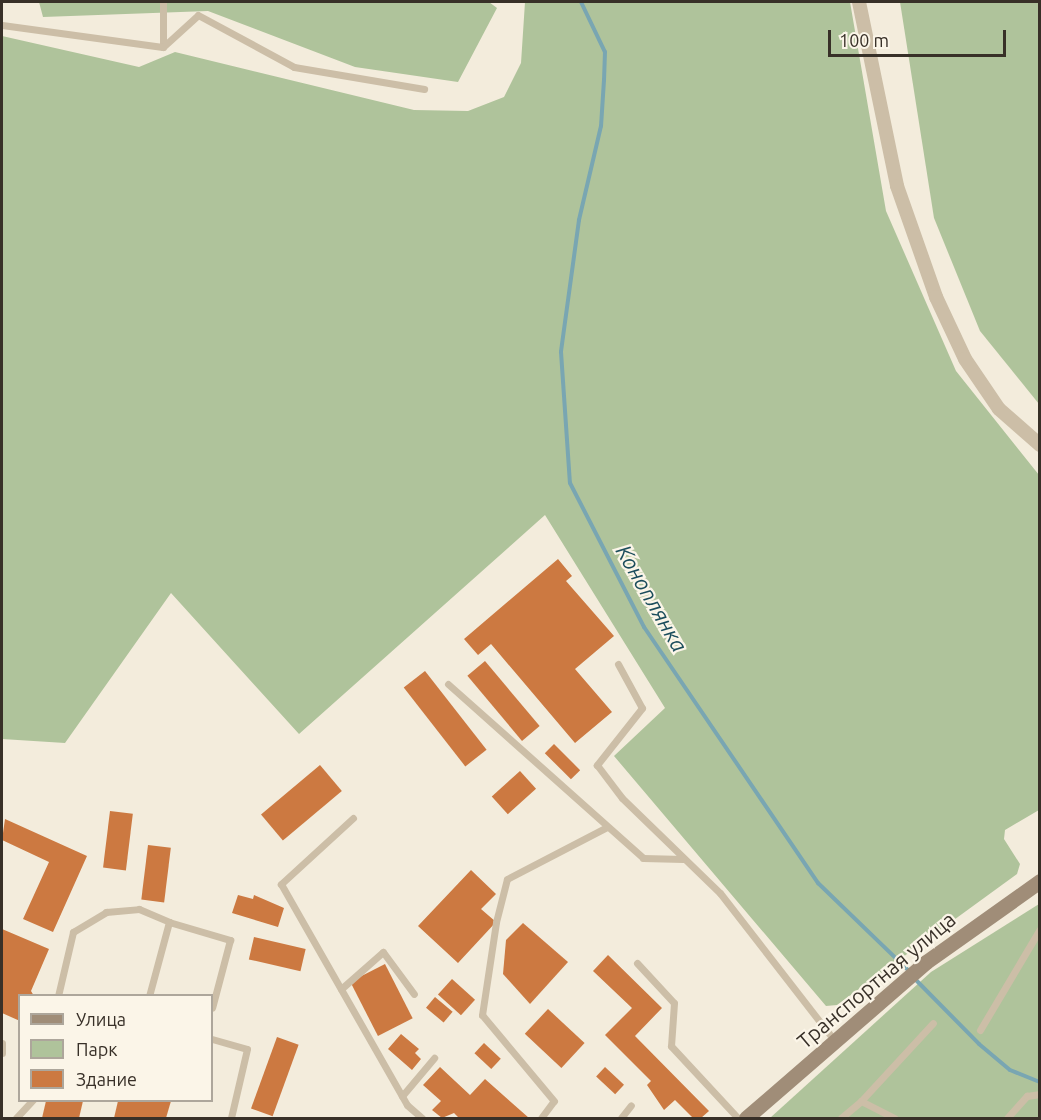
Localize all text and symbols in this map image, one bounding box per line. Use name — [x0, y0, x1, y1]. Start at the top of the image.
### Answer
scale bar — [831, 18, 1010, 56]
text: 100 m — [839, 30, 889, 50]
water label: Коноплянка — [611, 540, 693, 656]
street label: Транспортная улица — [792, 906, 960, 1054]
legend — [18, 994, 213, 1102]
text: Улица — [76, 1009, 126, 1029]
text: Парк — [76, 1039, 117, 1059]
text: Здание — [76, 1069, 137, 1089]

